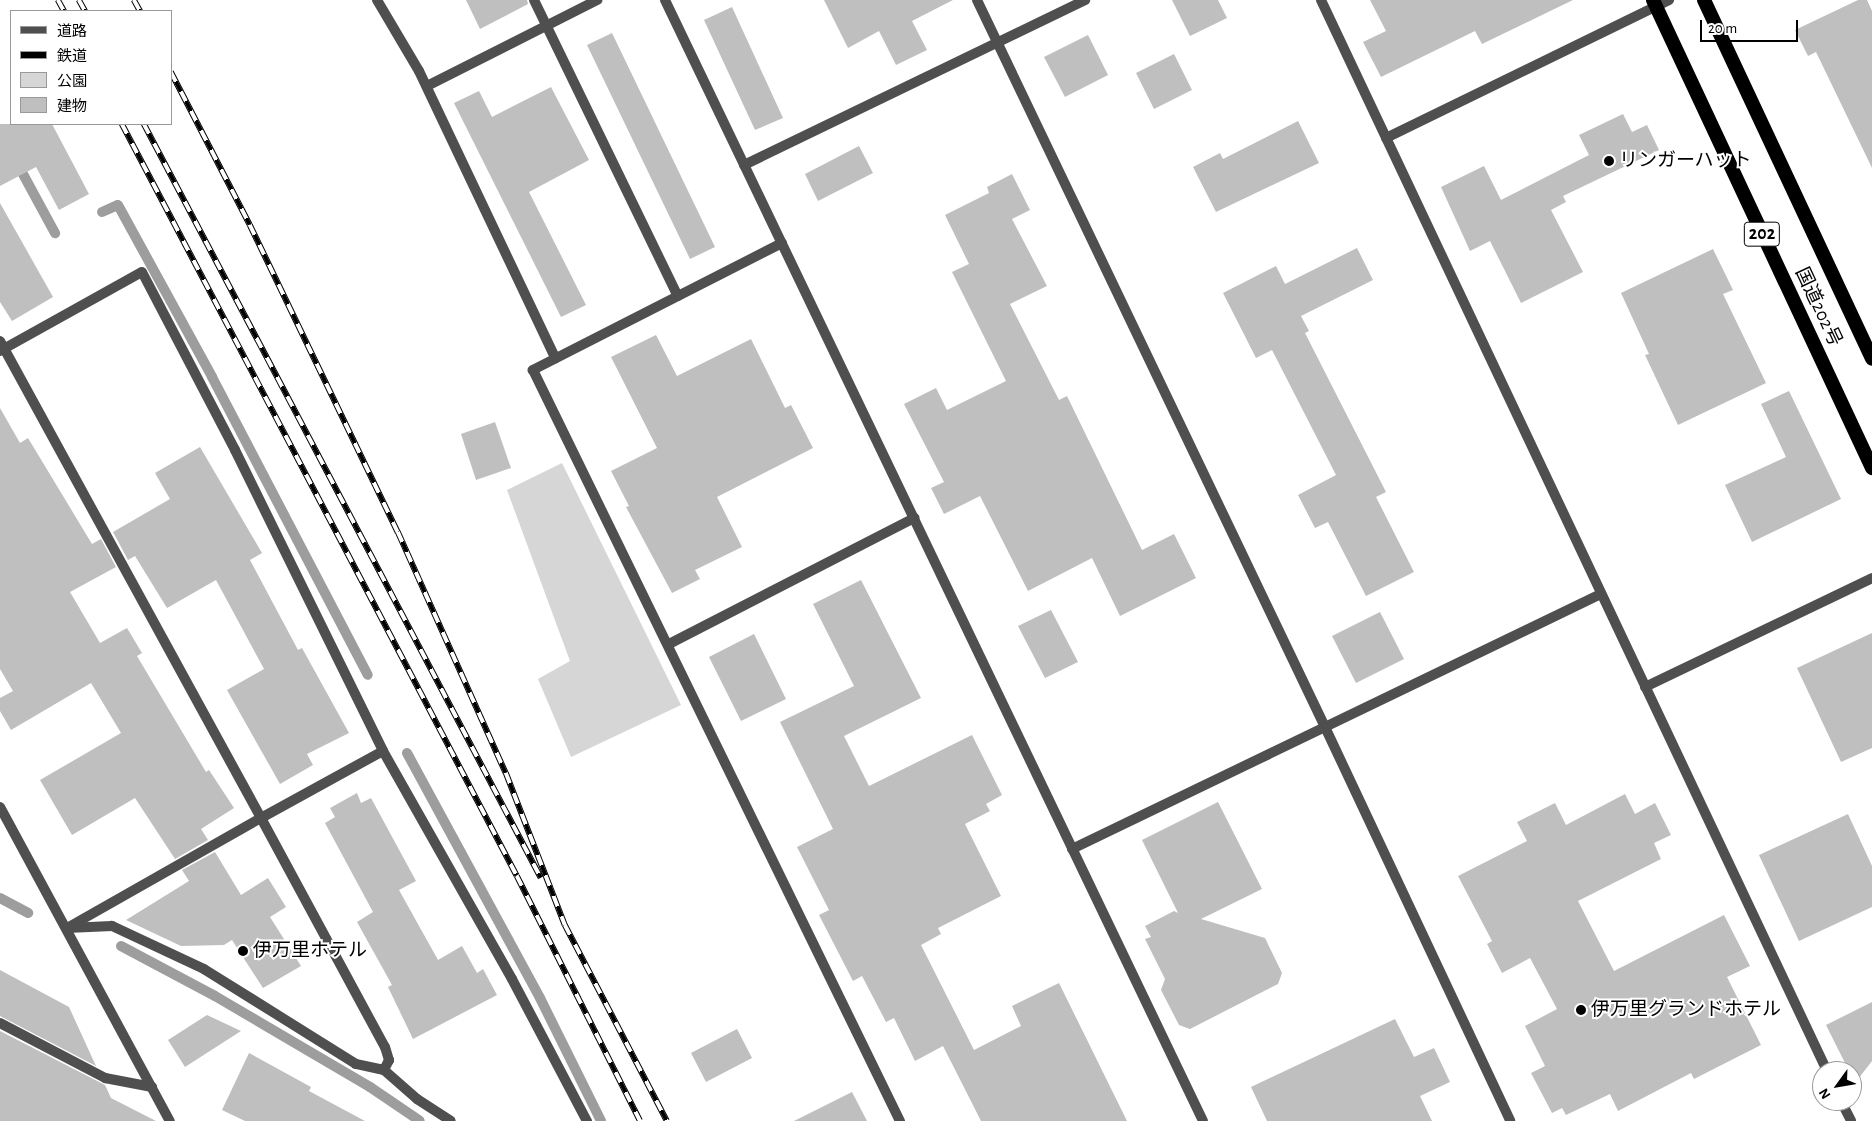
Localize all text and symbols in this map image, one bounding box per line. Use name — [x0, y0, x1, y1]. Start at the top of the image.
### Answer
legend — [10, 10, 172, 125]
scale bar — [1702, 10, 1800, 42]
text: 20 m — [1708, 21, 1737, 36]
text: 道路 — [57, 24, 87, 39]
text: 鉄道 — [57, 49, 87, 64]
text: 公園 — [57, 74, 87, 89]
text: 建物 — [57, 99, 87, 114]
place label: リンガーハット — [1619, 150, 1752, 172]
marker: リンガーハット — [1603, 155, 1615, 167]
road number: 202 — [1743, 218, 1781, 250]
street label: 国道202号 — [1790, 264, 1846, 350]
place label: 伊万里ホテル — [253, 940, 367, 962]
marker: 伊万里ホテル — [237, 945, 249, 957]
place label: 伊万里グランドホテル — [1591, 999, 1781, 1021]
marker: 伊万里グランドホテル — [1575, 1004, 1587, 1016]
north arrow — [1812, 1061, 1862, 1111]
text: N — [1817, 1086, 1834, 1101]

